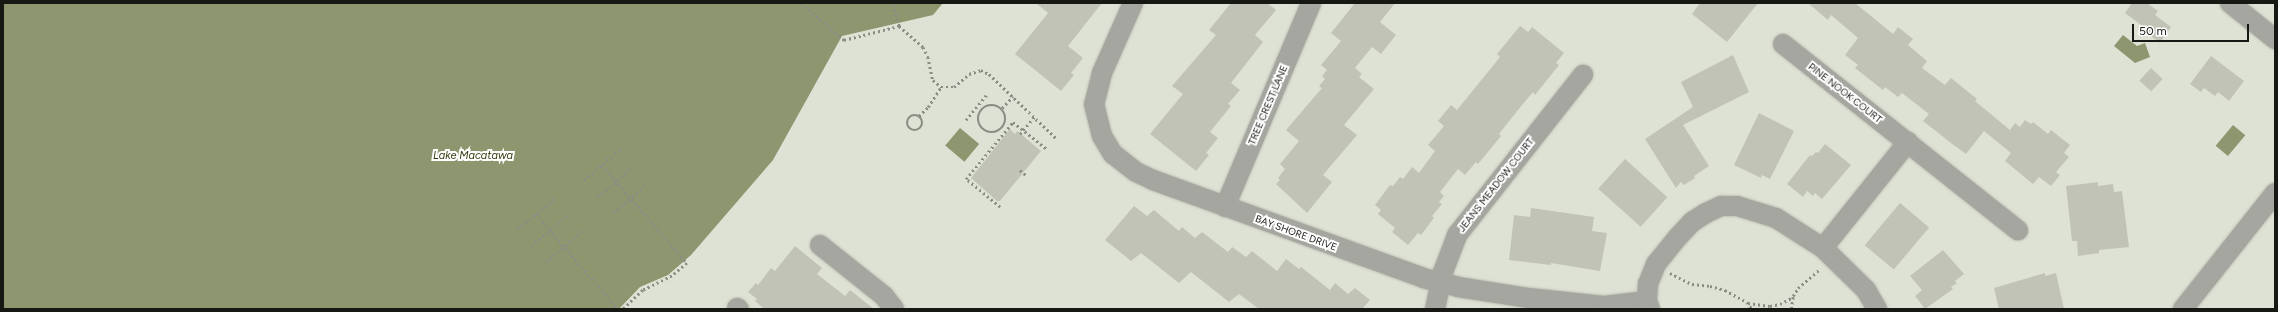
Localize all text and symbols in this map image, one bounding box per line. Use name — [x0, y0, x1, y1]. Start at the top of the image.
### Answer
scale bar — [2134, 16, 2251, 42]
text: 50 m — [2139, 24, 2167, 38]
street label: PINE NOOK COURT — [1806, 60, 1884, 126]
street label: TREE CREST LANE — [1246, 63, 1290, 147]
street label: JEANS MEADOW COURT — [1456, 136, 1536, 234]
water label: Lake Macatawa — [433, 149, 513, 163]
street label: BAY SHORE DRIVE — [1254, 213, 1338, 253]

